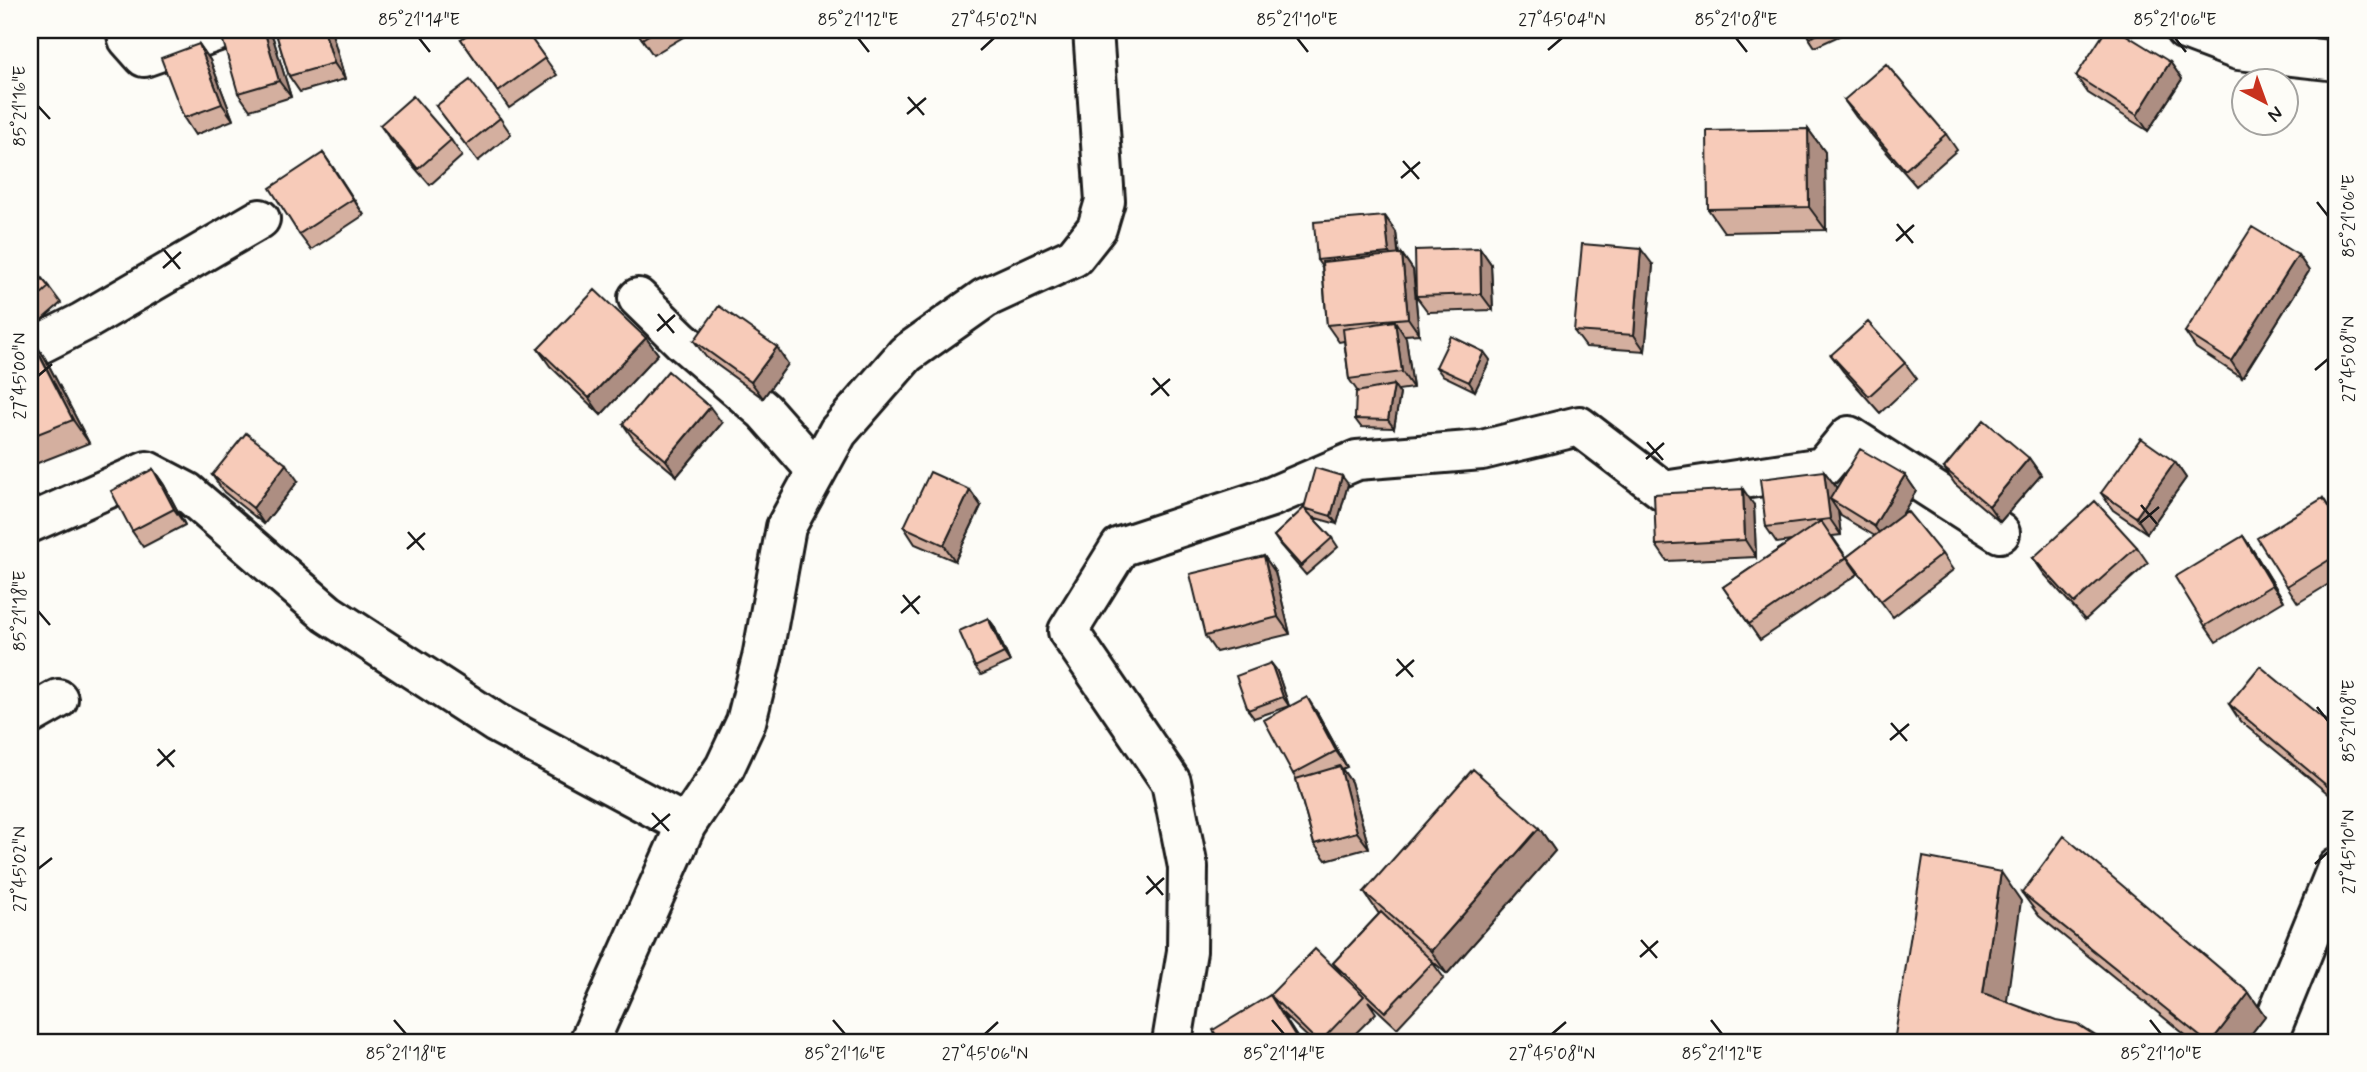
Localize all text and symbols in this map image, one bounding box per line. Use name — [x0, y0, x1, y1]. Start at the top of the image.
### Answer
text: 85°21'14"E — [378, 8, 460, 32]
text: 85°21'12"E — [818, 8, 898, 32]
text: 27°45'02"N — [951, 8, 1037, 32]
text: 85°21'10"E — [1256, 8, 1338, 32]
text: 27°45'04"N — [1518, 8, 1606, 32]
text: 85°21'08"E — [1694, 8, 1778, 32]
text: 85°21'06"E — [2133, 8, 2217, 32]
text: 85°21'16"E — [8, 65, 32, 147]
north arrow — [2230, 66, 2300, 136]
text: N — [2262, 100, 2288, 127]
text: 85°21'06"E — [2337, 174, 2361, 258]
text: 27°45'08"N — [2337, 316, 2361, 402]
text: 27°45'00"N — [8, 333, 32, 419]
text: 85°21'18"E — [8, 570, 32, 652]
text: 85°21'08"E — [2337, 679, 2361, 763]
text: 27°45'10"N — [2337, 810, 2361, 894]
text: 27°45'02"N — [8, 826, 32, 912]
text: 85°21'18"E — [365, 1042, 447, 1066]
text: 85°21'16"E — [804, 1042, 886, 1066]
text: 27°45'06"N — [942, 1042, 1028, 1066]
text: 85°21'14"E — [1243, 1042, 1325, 1066]
text: 27°45'08"N — [1509, 1042, 1595, 1066]
text: 85°21'12"E — [1682, 1042, 1762, 1066]
text: 85°21'10"E — [2120, 1042, 2202, 1066]

